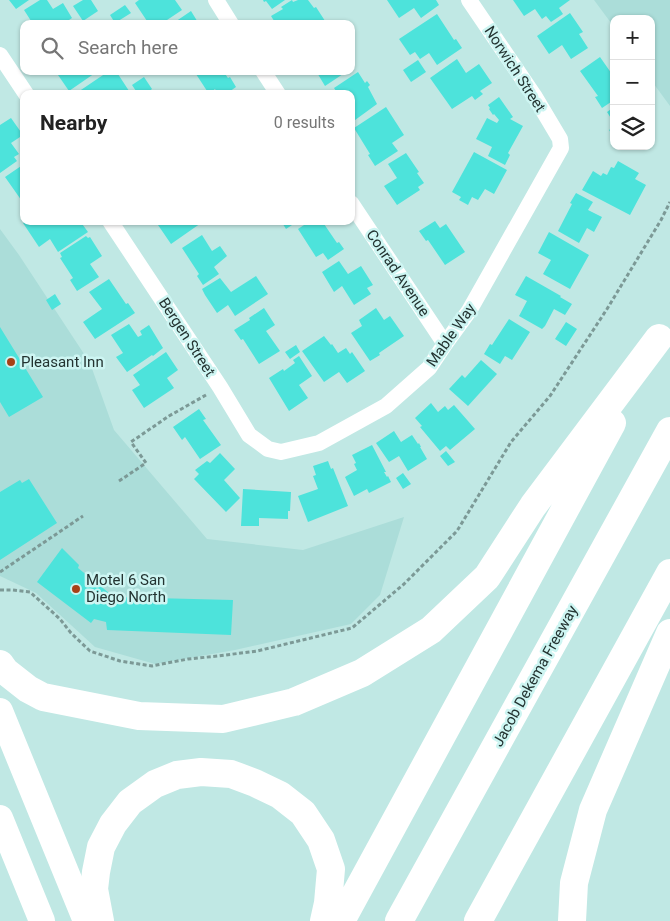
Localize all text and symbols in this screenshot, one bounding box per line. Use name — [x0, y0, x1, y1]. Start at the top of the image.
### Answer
map controls — [610, 15, 655, 150]
button: + — [610, 15, 655, 60]
search box — [20, 20, 355, 75]
street label: Norwich Street — [481, 23, 549, 115]
icon: search — [38, 34, 66, 62]
text: Search here — [78, 36, 178, 59]
button: − — [610, 60, 655, 105]
button: layers — [610, 105, 655, 150]
text: Nearby — [40, 111, 107, 135]
text: 0 results — [274, 113, 335, 132]
street label: Conrad Avenue — [362, 226, 434, 320]
street label: Bergen Street — [155, 294, 219, 380]
street label: Mable Way — [423, 300, 479, 370]
place label: Pleasant Inn — [21, 353, 104, 371]
marker: Pleasant Inn — [5, 356, 17, 368]
place label: Motel 6 San Diego North — [86, 571, 166, 606]
marker: Motel 6 San Diego North — [70, 583, 82, 595]
street label: Jacob Dekema Freeway — [489, 602, 581, 750]

